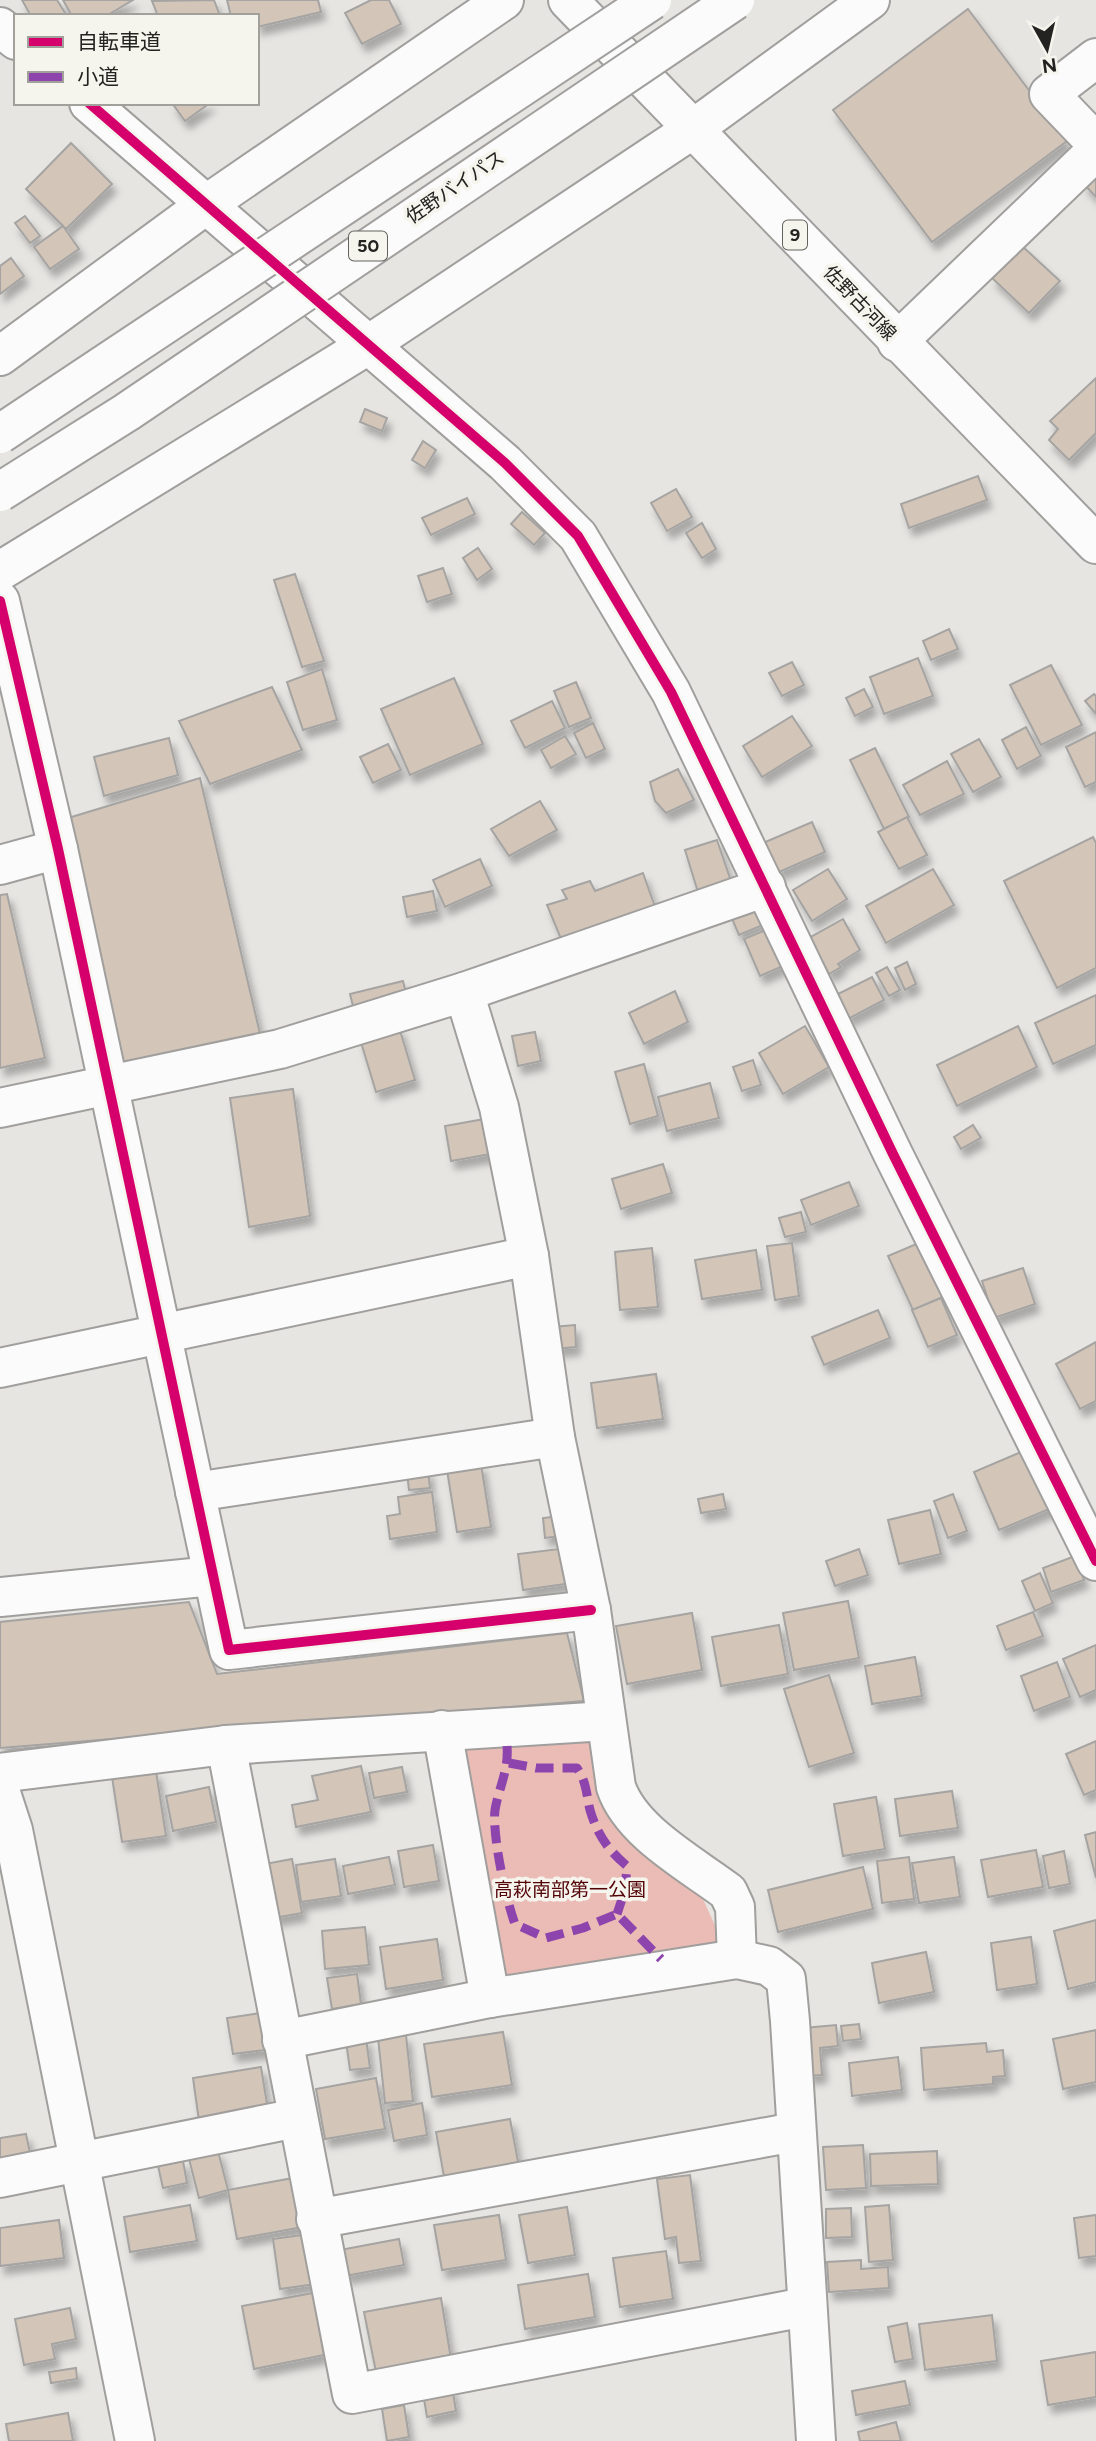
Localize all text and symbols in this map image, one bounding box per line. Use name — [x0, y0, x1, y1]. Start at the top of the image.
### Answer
legend — [14, 14, 259, 105]
north arrow — [1012, 14, 1082, 84]
text: 自転車道 — [77, 29, 161, 54]
text: N — [1040, 53, 1058, 78]
text: 小道 — [77, 64, 119, 89]
street label: 佐野バイパス — [401, 146, 509, 228]
road number: 9 — [783, 220, 807, 249]
road number: 50 — [349, 232, 387, 260]
street label: 佐野古河線 — [819, 261, 901, 345]
park label: 高萩南部第一公園 — [494, 1878, 646, 1901]

